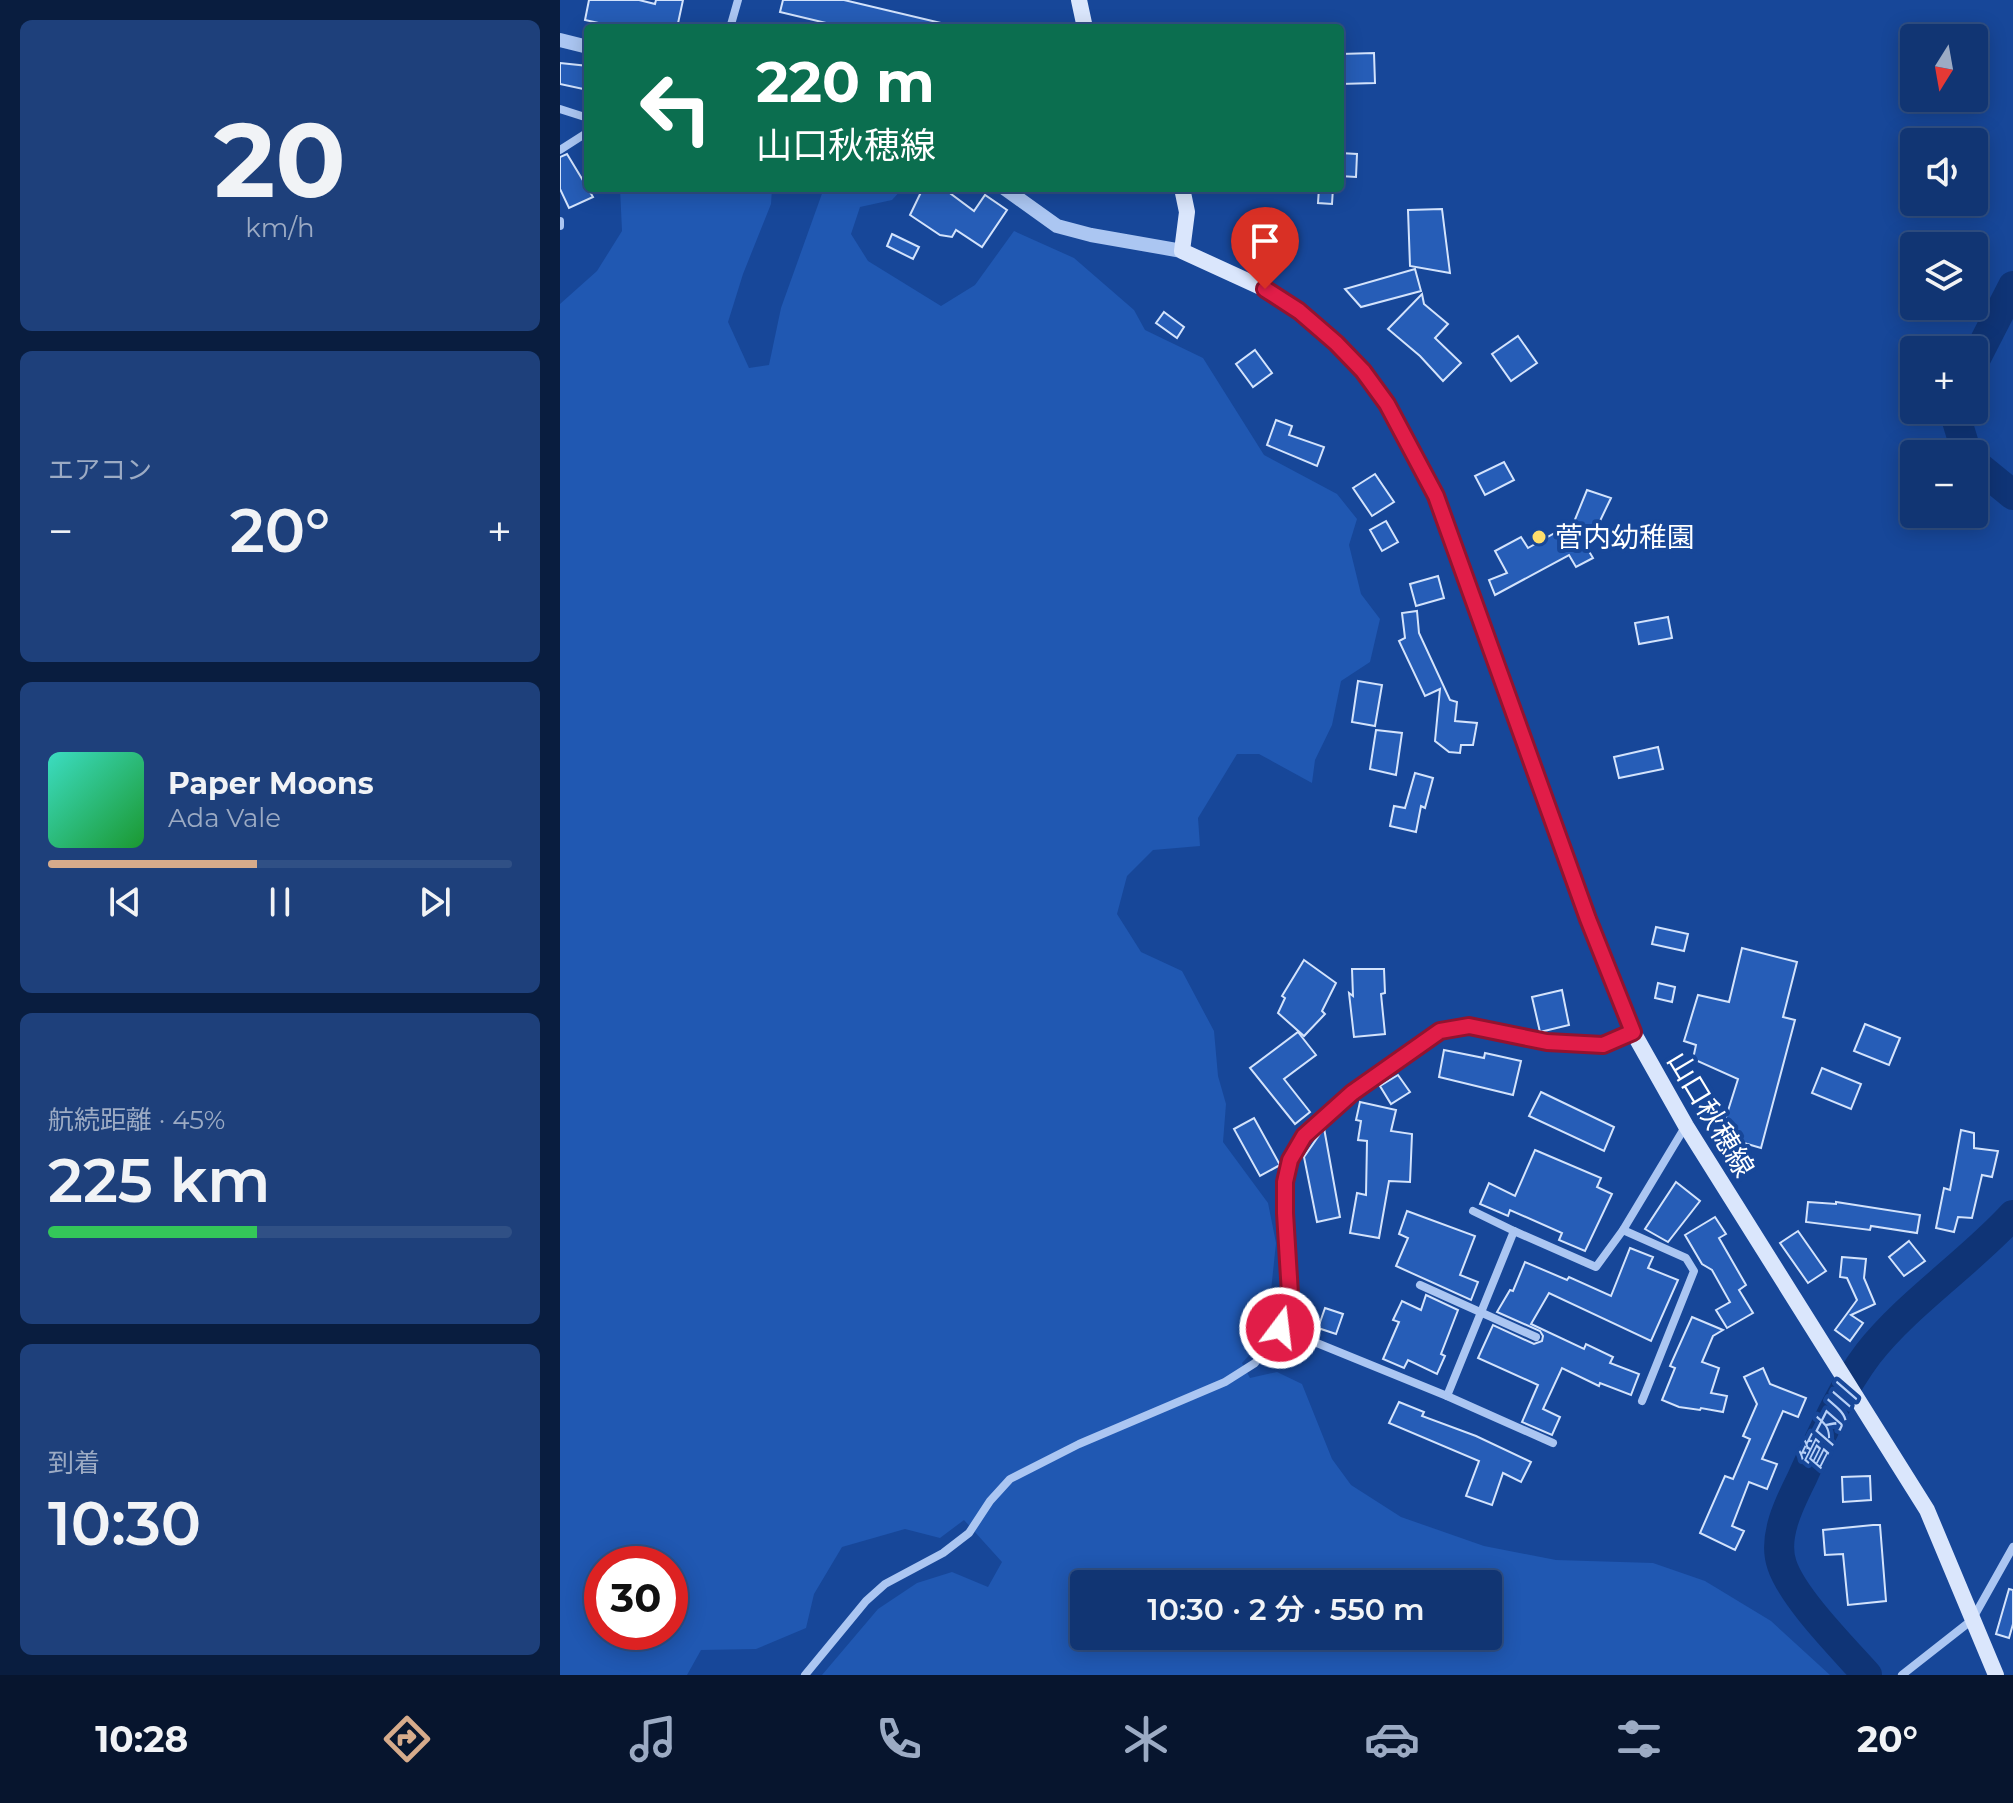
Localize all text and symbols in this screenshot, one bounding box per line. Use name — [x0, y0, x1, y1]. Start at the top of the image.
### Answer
north arrow — [1900, 24, 1988, 112]
map controls — [1900, 24, 1988, 528]
text: 220 m — [756, 48, 935, 116]
icon: left — [624, 56, 728, 160]
text: 20 — [214, 96, 346, 223]
text: 山口秋穂線 — [756, 123, 936, 167]
button: sound — [1900, 128, 1988, 216]
pin — [1231, 207, 1299, 289]
text: km/h — [245, 212, 315, 244]
icon: arrive — [1243, 219, 1287, 263]
button: layers — [1900, 232, 1988, 320]
button: + — [1900, 336, 1988, 424]
button: − — [1900, 440, 1988, 528]
text: エアコン — [48, 454, 152, 486]
text: 20° — [230, 494, 330, 567]
text: − — [48, 504, 73, 558]
text: + — [487, 504, 512, 558]
place label: 菅内幼稚園 — [1555, 520, 1695, 554]
marker: 菅内幼稚園 — [1530, 528, 1548, 546]
text: Paper Moons — [168, 765, 374, 802]
text: Ada Vale — [168, 802, 281, 834]
icon: previous — [103, 880, 147, 924]
icon: pause — [258, 880, 302, 924]
icon: next — [413, 880, 457, 924]
street label: 山口秋穂線 — [1660, 1045, 1762, 1183]
text: 航続距離 · 45% — [48, 1104, 225, 1136]
text: 225 km — [48, 1144, 270, 1217]
position arrow — [1238, 1286, 1322, 1370]
water label: 管内川 — [1790, 1378, 1865, 1477]
text: 到着 — [48, 1447, 100, 1479]
text: 10:30 — [48, 1487, 201, 1560]
speed limit sign: 30 — [584, 1546, 688, 1650]
text: 10:30 · 2 分 · 550 m — [1147, 1591, 1425, 1628]
icon: directions — [379, 1711, 435, 1767]
icon: music — [625, 1711, 681, 1767]
icon: phone — [871, 1711, 927, 1767]
icon: climate — [1118, 1711, 1174, 1767]
icon: car — [1364, 1711, 1420, 1767]
icon: filters — [1611, 1711, 1667, 1767]
text: 10:28 — [95, 1717, 188, 1761]
text: 20° — [1857, 1717, 1918, 1761]

